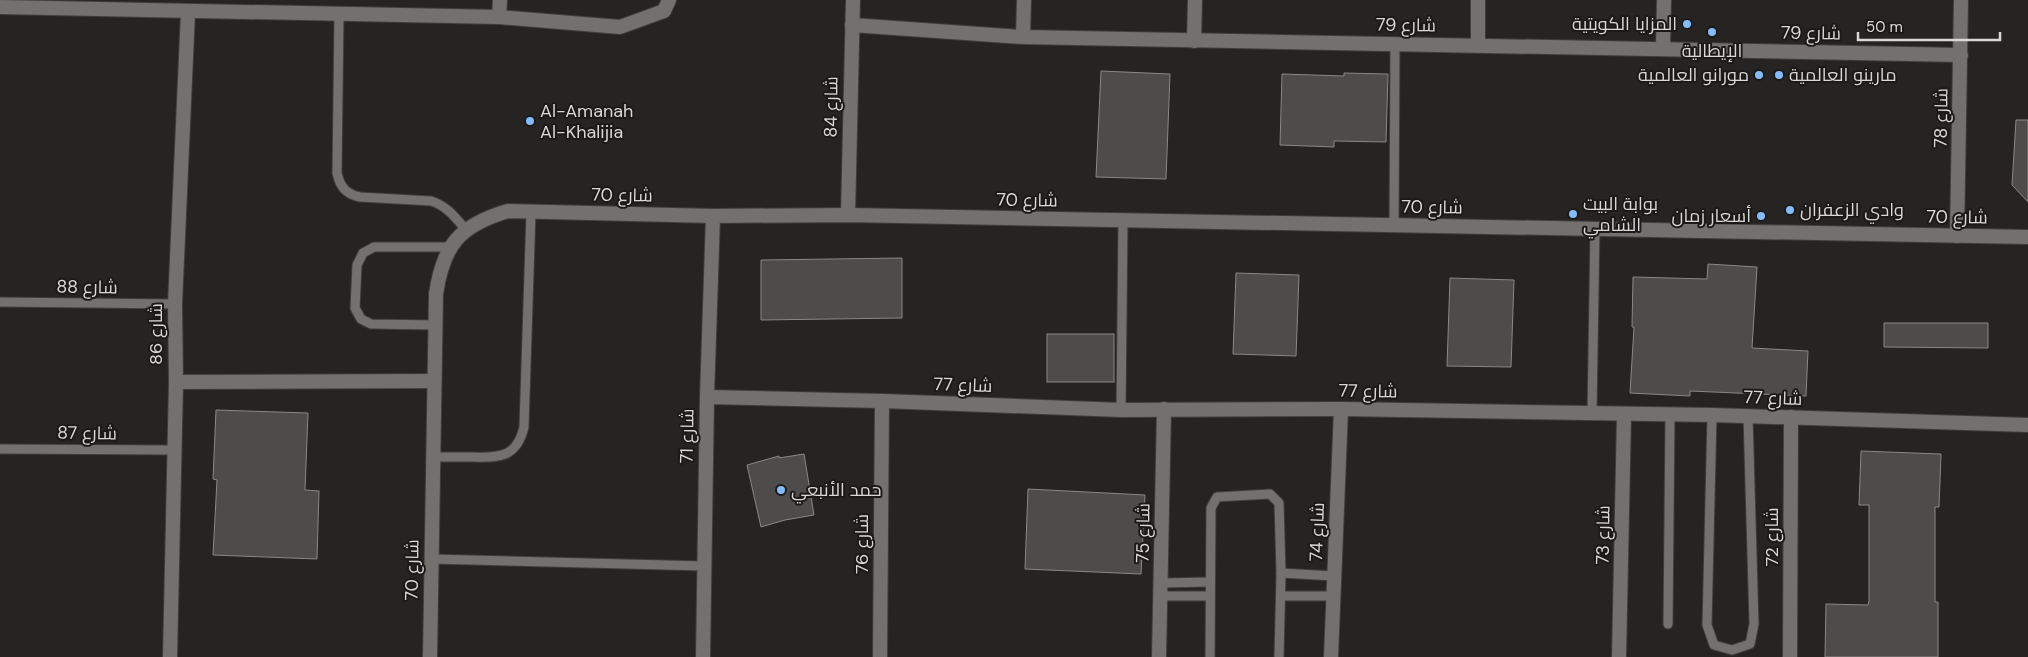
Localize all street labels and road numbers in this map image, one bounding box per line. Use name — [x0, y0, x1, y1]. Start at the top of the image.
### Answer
street label: شارع 79 — [1376, 12, 1436, 38]
street label: شارع 79 — [1781, 20, 1841, 46]
street label: شارع 84 — [818, 76, 844, 138]
street label: شارع 78 — [1928, 88, 1954, 148]
street label: شارع 70 — [591, 182, 653, 208]
street label: شارع 70 — [996, 187, 1058, 213]
street label: شارع 70 — [1401, 194, 1463, 220]
street label: شارع 70 — [1926, 204, 1988, 230]
street label: شارع 88 — [56, 274, 118, 300]
street label: شارع 86 — [144, 303, 168, 365]
street label: شارع 77 — [933, 372, 993, 398]
street label: شارع 77 — [1338, 378, 1398, 404]
street label: شارع 77 — [1743, 385, 1803, 411]
street label: شارع 71 — [675, 408, 699, 464]
street label: شارع 87 — [57, 420, 117, 446]
street label: شارع 74 — [1304, 502, 1330, 562]
street label: شارع 75 — [1130, 503, 1156, 563]
street label: شارع 73 — [1590, 505, 1616, 565]
street label: شارع 72 — [1760, 507, 1784, 567]
street label: شارع 76 — [850, 514, 874, 574]
street label: شارع 70 — [399, 539, 425, 601]

